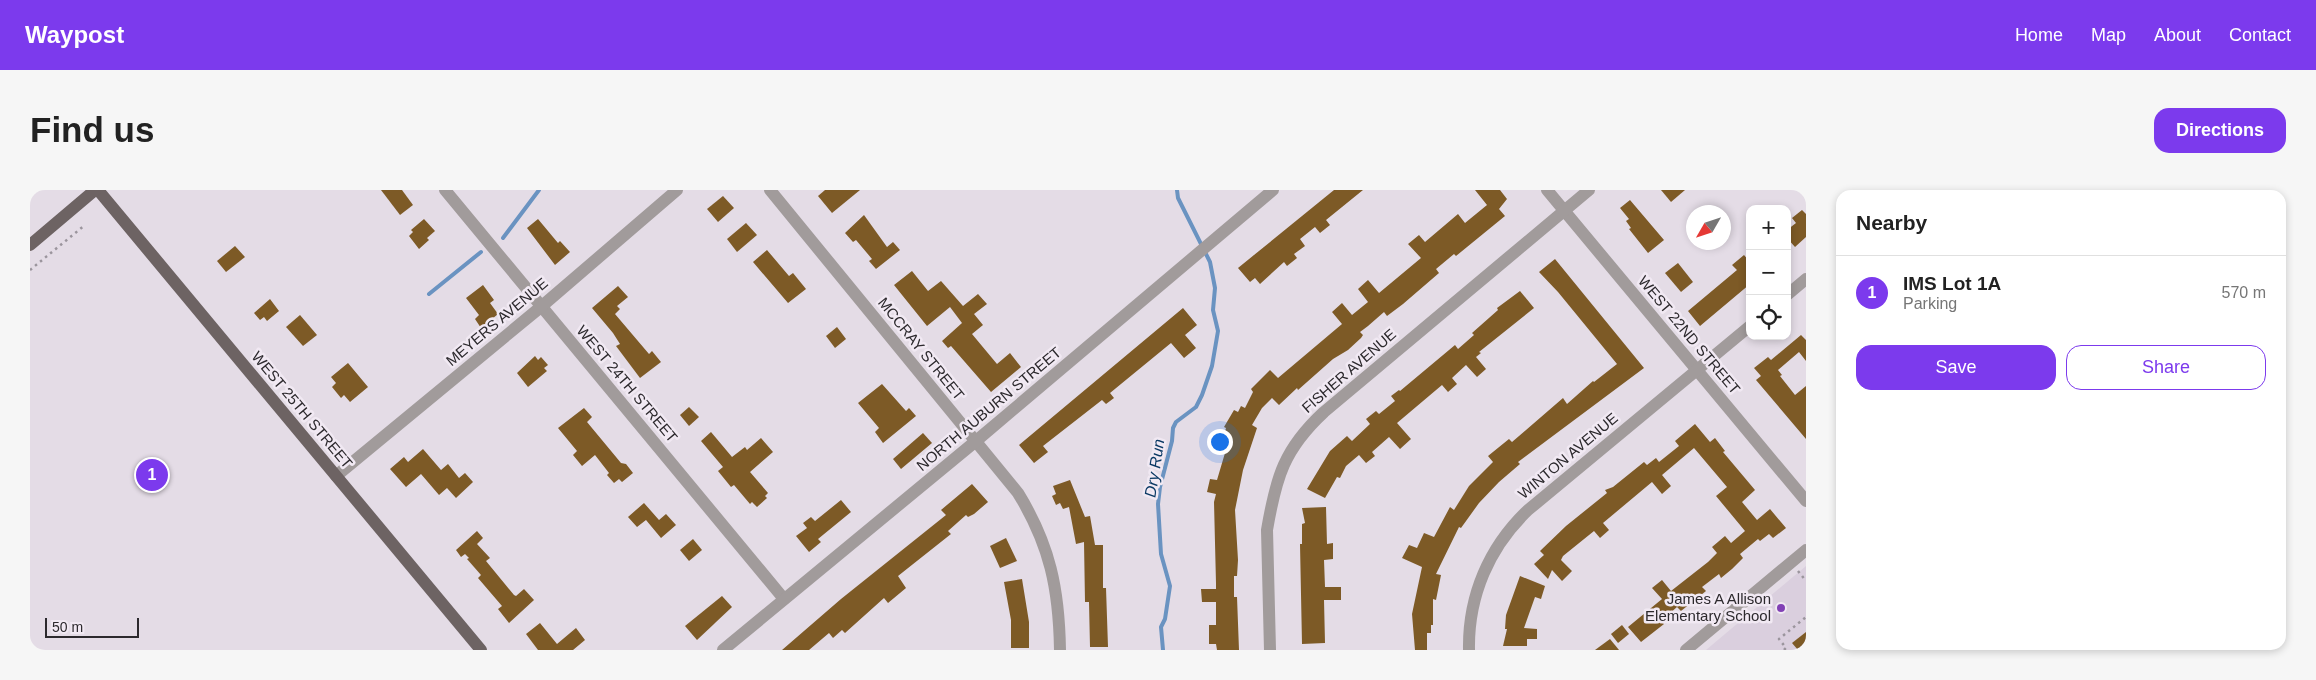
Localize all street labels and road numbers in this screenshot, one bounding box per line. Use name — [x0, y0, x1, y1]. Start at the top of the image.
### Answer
street label: WEST 22ND STREET — [1635, 272, 1744, 397]
street label: MEYERS AVENUE — [442, 274, 551, 369]
street label: MCCRAY STREET — [875, 294, 968, 403]
street label: WEST 24TH STREET — [574, 322, 681, 446]
street label: FISHER AVENUE — [1298, 325, 1399, 416]
street label: NORTH AUBURN STREET — [913, 343, 1064, 474]
street label: WEST 25TH STREET — [249, 348, 356, 472]
street label: WINTON AVENUE — [1515, 409, 1621, 502]

